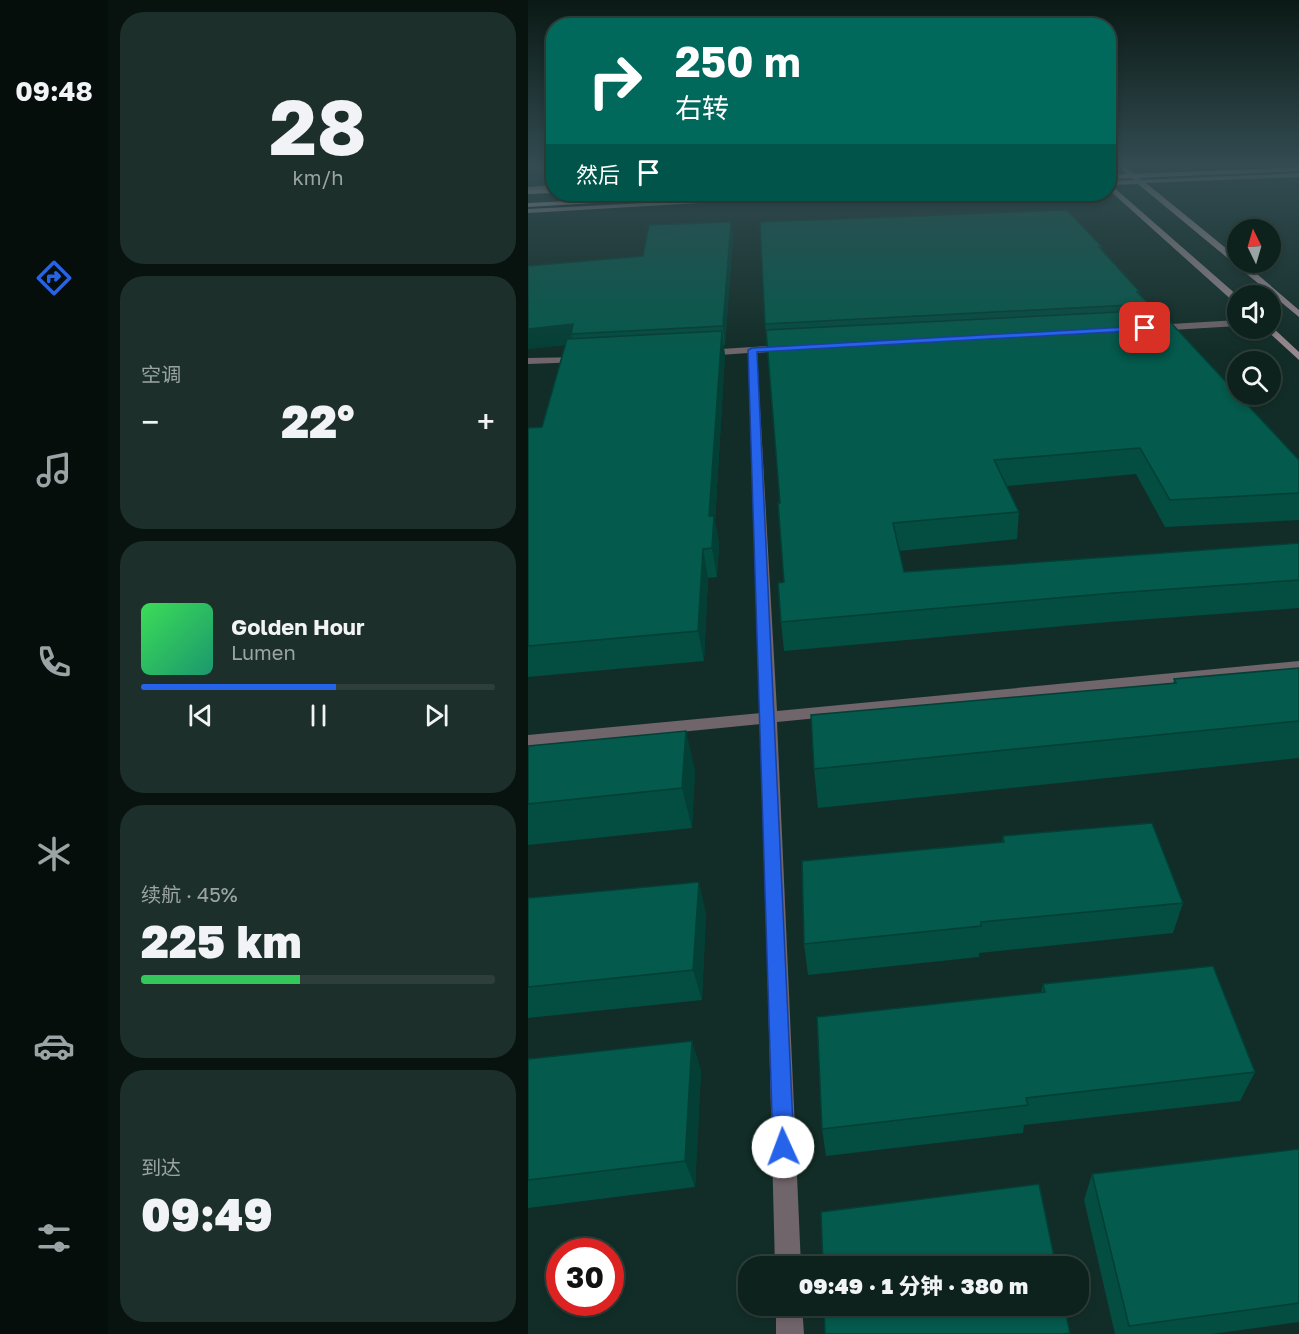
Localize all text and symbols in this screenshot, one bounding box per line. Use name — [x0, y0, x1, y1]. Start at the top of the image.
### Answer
text: 250 m — [675, 36, 801, 86]
icon: right — [576, 42, 654, 120]
text: 09:48 — [15, 75, 93, 107]
text: 28 — [269, 79, 367, 172]
text: 右转 — [675, 92, 729, 124]
icon: arrive — [632, 156, 665, 189]
text: 然后 — [576, 161, 620, 188]
text: km/h — [293, 165, 343, 189]
north arrow — [1227, 219, 1281, 273]
map controls — [1227, 219, 1281, 405]
icon: directions — [33, 257, 75, 299]
button: sound — [1227, 285, 1281, 339]
pin — [1119, 302, 1170, 353]
icon: arrive — [1128, 311, 1161, 344]
button: search — [1227, 351, 1281, 405]
text: 空调 — [141, 362, 181, 386]
text: 22° — [281, 394, 355, 448]
text: − — [141, 402, 159, 441]
text: + — [477, 402, 495, 441]
icon: music — [33, 449, 75, 491]
text: Golden Hour — [231, 613, 365, 640]
text: Lumen — [231, 640, 296, 664]
icon: phone — [33, 641, 75, 683]
icon: previous — [184, 699, 217, 732]
icon: pause — [302, 699, 335, 732]
icon: next — [420, 699, 453, 732]
icon: climate — [33, 833, 75, 875]
text: 续航 · 45% — [141, 882, 238, 906]
text: 225 km — [141, 914, 302, 968]
icon: car — [33, 1025, 75, 1067]
position arrow — [751, 1115, 815, 1179]
text: 到达 — [141, 1155, 181, 1179]
text: 09:49 — [141, 1187, 273, 1241]
icon: filters — [33, 1217, 75, 1259]
speed limit sign: 30 — [546, 1238, 624, 1316]
text: 09:49 · 1 分钟 · 380 m — [799, 1272, 1028, 1299]

